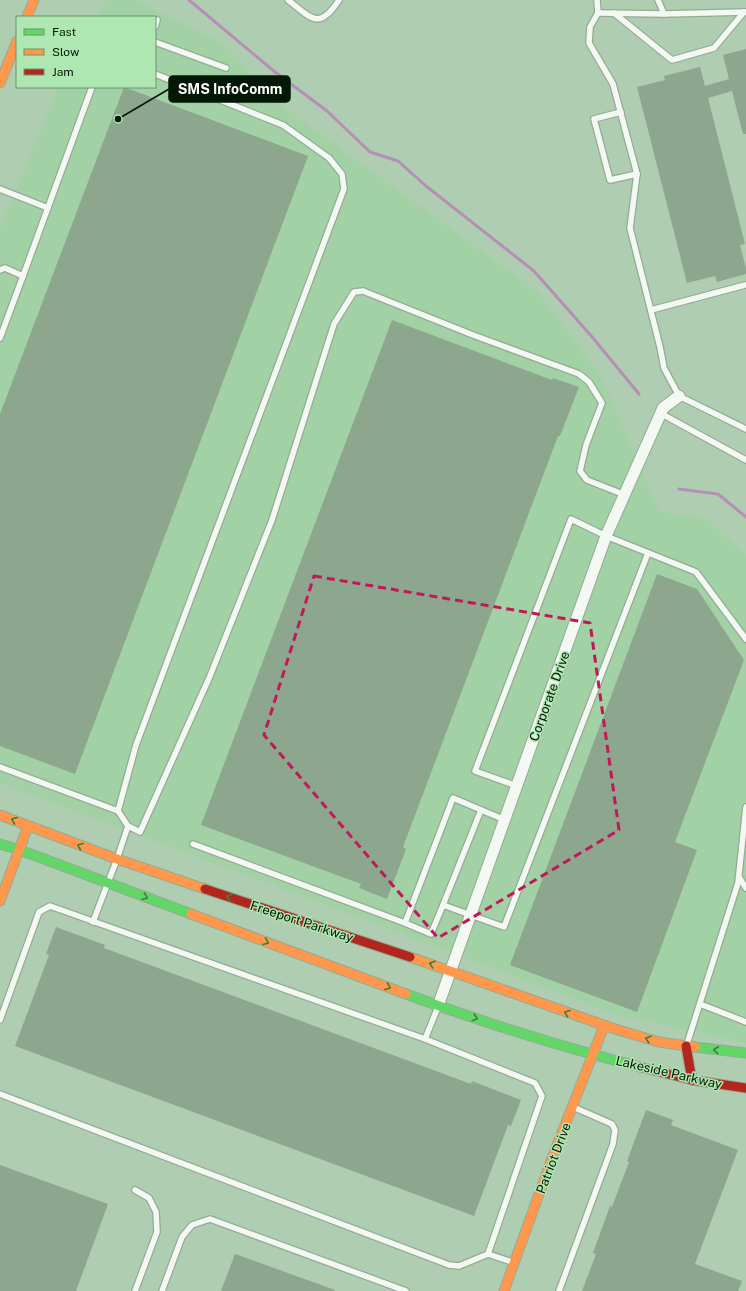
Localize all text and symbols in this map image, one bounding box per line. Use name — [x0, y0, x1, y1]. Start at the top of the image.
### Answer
legend — [16, 16, 156, 88]
text: Fast — [52, 25, 77, 39]
text: Slow — [52, 45, 80, 59]
text: Jam — [52, 65, 74, 79]
callout: SMS InfoComm — [169, 76, 290, 102]
text: SMS InfoComm — [178, 81, 282, 97]
street label: Corporate Drive — [526, 649, 573, 743]
one-way arrow — [11, 817, 18, 825]
one-way arrow — [77, 842, 84, 850]
one-way arrow — [141, 892, 148, 900]
one-way arrow — [225, 893, 232, 901]
street label: Freeport Parkway — [248, 898, 355, 945]
one-way arrow — [263, 938, 270, 946]
one-way arrow — [428, 961, 435, 969]
one-way arrow — [384, 983, 391, 991]
one-way arrow — [564, 1009, 571, 1017]
one-way arrow — [472, 1013, 479, 1022]
one-way arrow — [645, 1035, 652, 1044]
one-way arrow — [713, 1045, 719, 1054]
street label: Lakeside Parkway — [614, 1053, 724, 1092]
street label: Patriot Drive — [533, 1121, 574, 1196]

